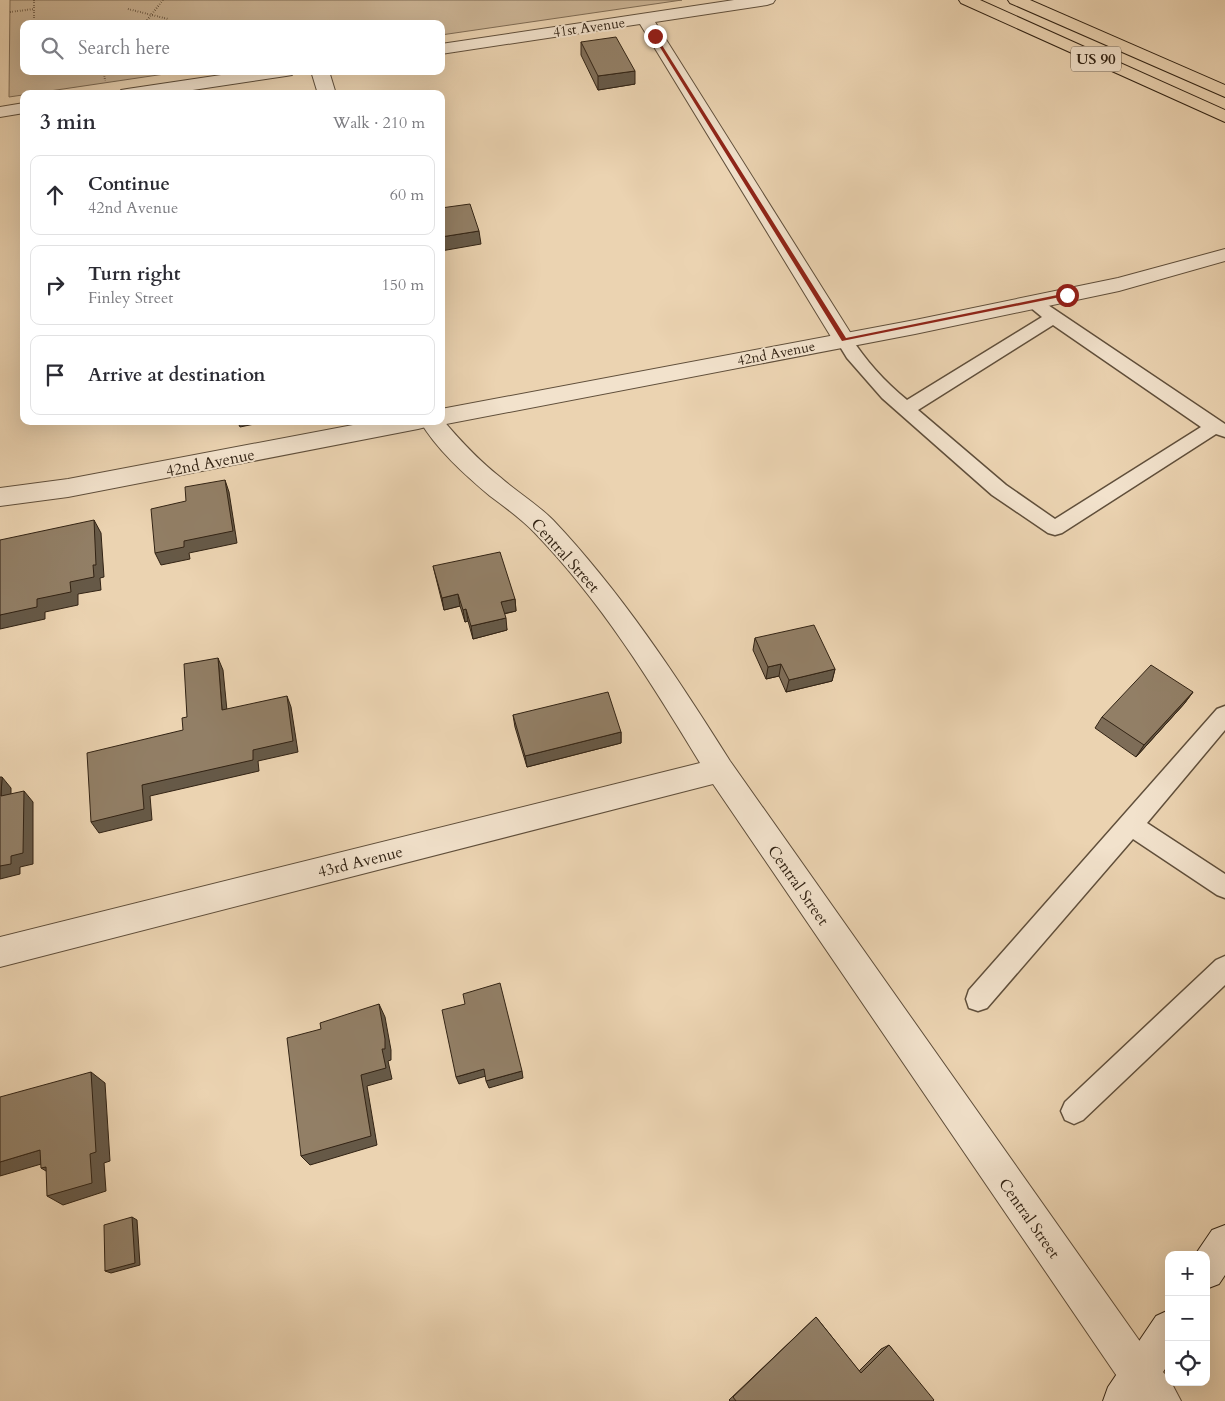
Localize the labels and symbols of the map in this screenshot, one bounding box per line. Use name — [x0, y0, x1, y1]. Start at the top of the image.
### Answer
street label: 41st Avenue — [552, 13, 626, 42]
route end — [644, 25, 667, 48]
road number: US 90 — [1071, 46, 1121, 72]
route start — [1056, 284, 1079, 307]
street label: 42nd Avenue — [736, 337, 817, 370]
street label: 42nd Avenue — [164, 444, 257, 482]
street label: Central Street — [526, 514, 605, 598]
street label: 43rd Avenue — [315, 841, 405, 883]
street label: Central Street — [762, 841, 834, 930]
street label: Central Street — [993, 1174, 1065, 1263]

